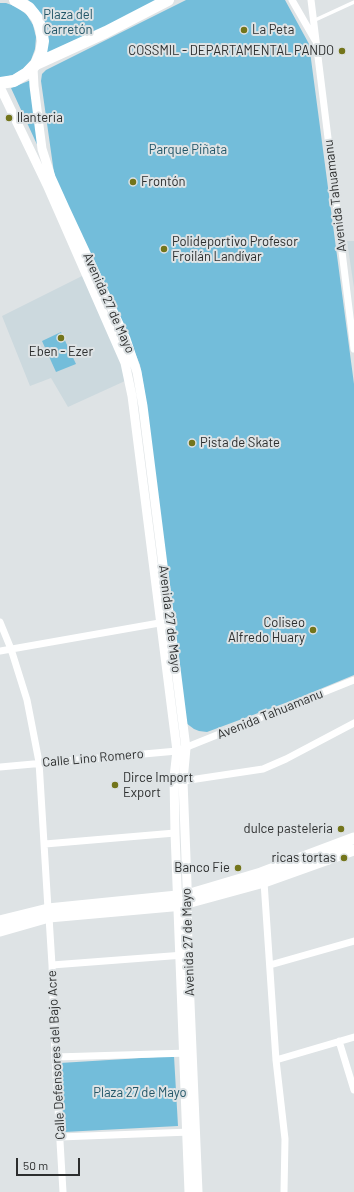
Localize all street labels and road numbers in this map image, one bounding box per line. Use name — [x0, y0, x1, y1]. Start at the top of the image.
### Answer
street label: Avenida Tahuamanu — [320, 139, 350, 253]
street label: Avenida 27 de Mayo — [80, 250, 138, 356]
street label: Avenida 27 de Mayo — [156, 564, 184, 674]
street label: Avenida Tahuamanu — [215, 686, 325, 742]
street label: Calle Lino Romero — [42, 746, 144, 770]
street label: Avenida 27 de Mayo — [178, 888, 198, 996]
street label: Calle Defensores del Bajo Acre — [44, 970, 68, 1140]

